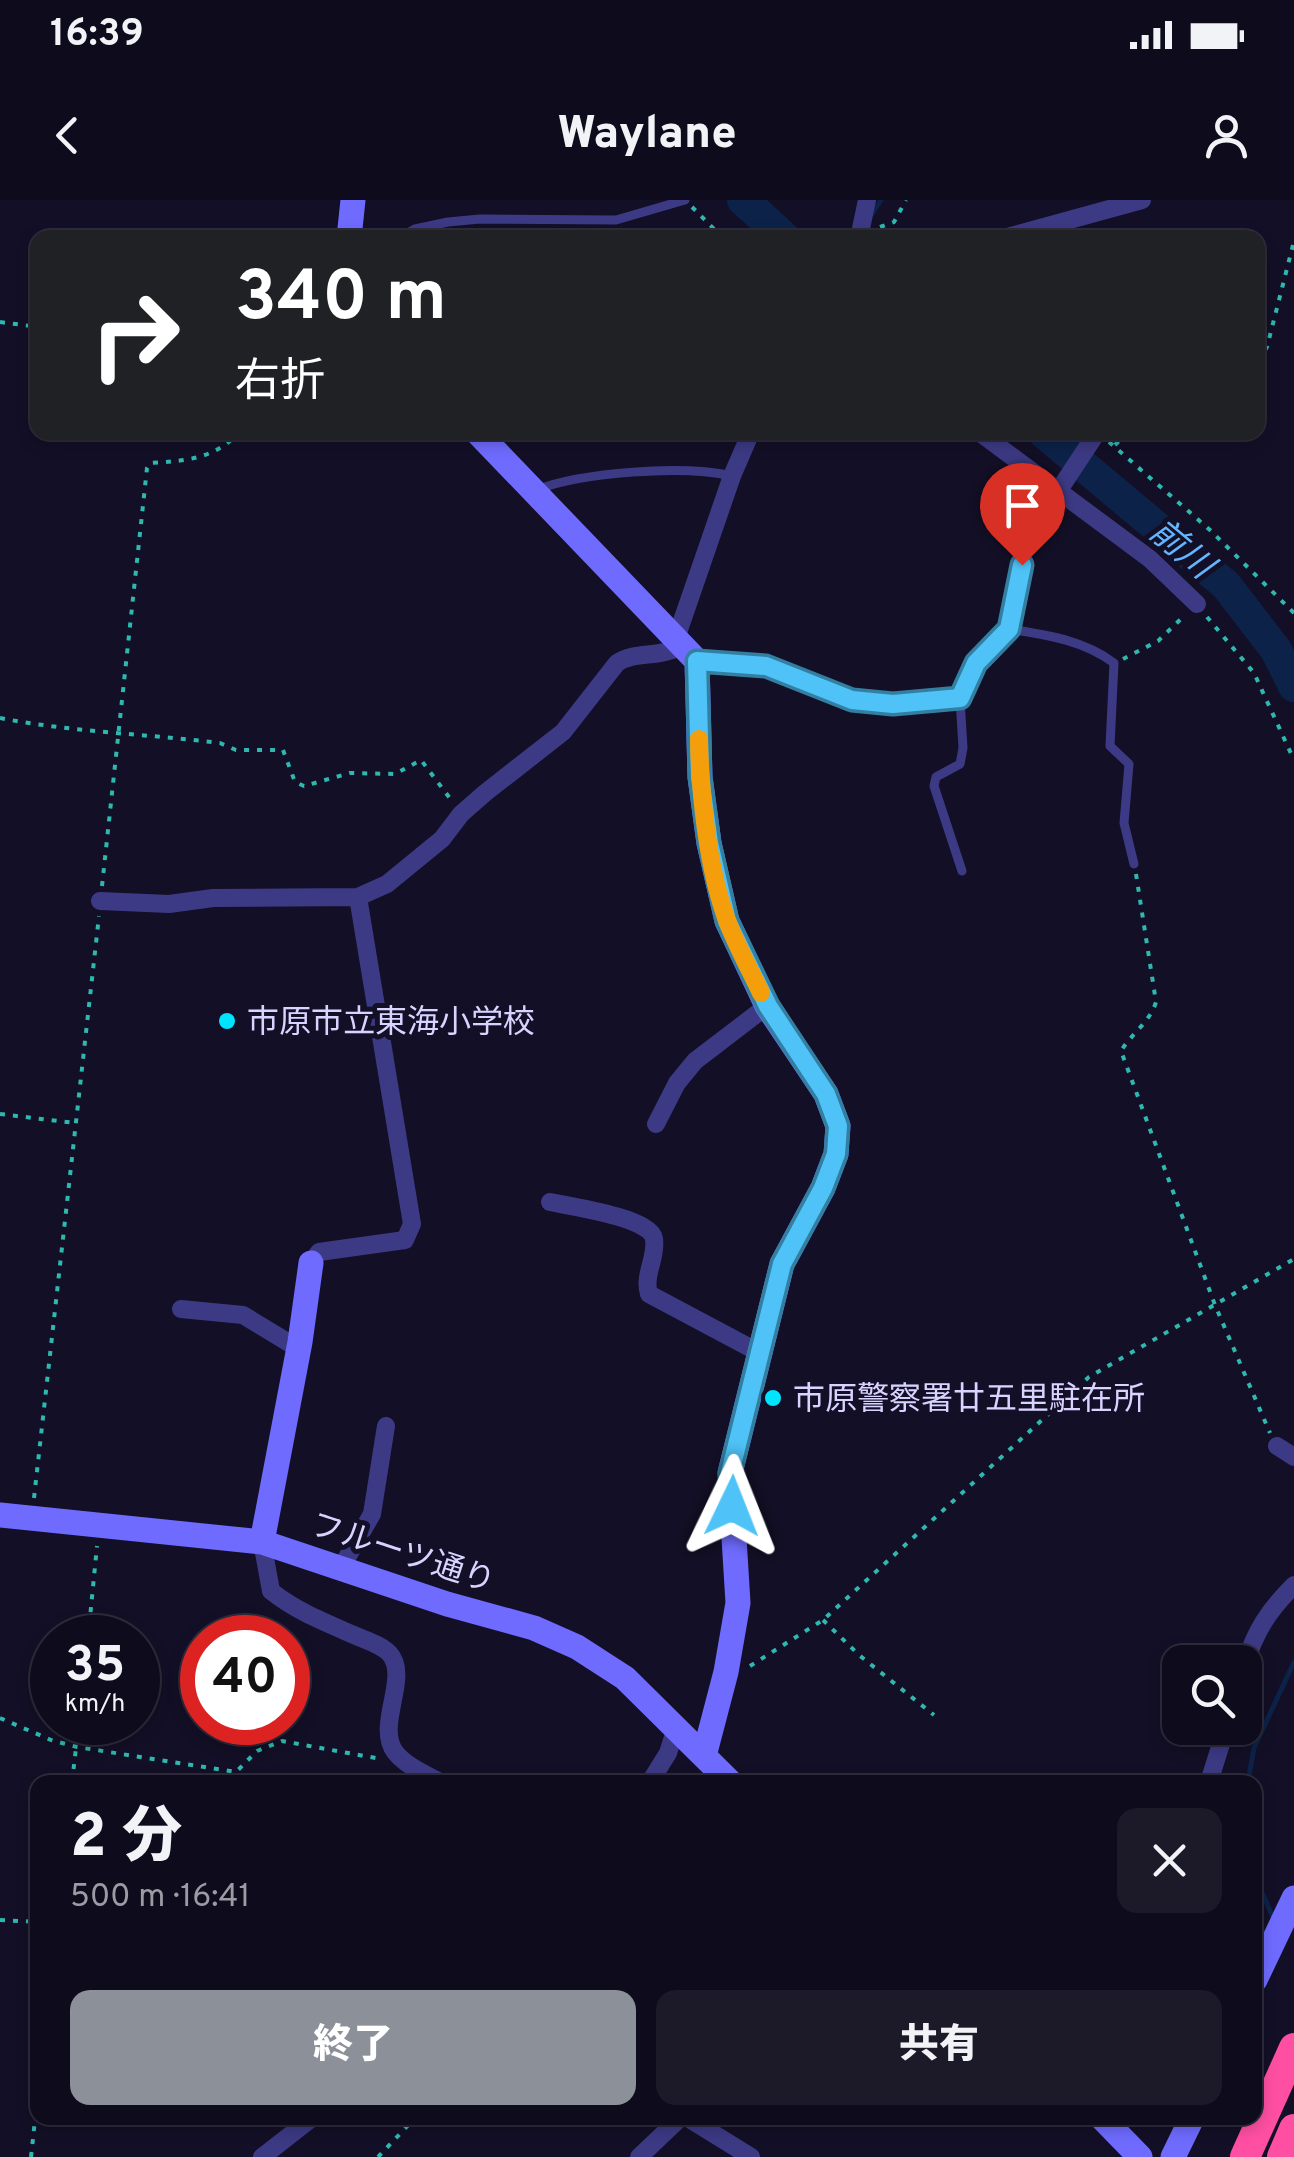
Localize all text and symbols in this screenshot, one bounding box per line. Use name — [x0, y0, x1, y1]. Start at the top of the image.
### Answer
text: 16:39 — [50, 11, 144, 60]
text: Waylane — [557, 107, 737, 164]
icon: back — [40, 108, 95, 163]
icon: person — [1199, 108, 1254, 163]
text: 340 m — [235, 256, 447, 345]
icon: right — [70, 270, 200, 400]
text: 右折 — [235, 355, 325, 412]
pin — [980, 463, 1065, 566]
icon: arrive — [995, 478, 1050, 533]
water label: 前川 — [1139, 511, 1224, 592]
place label: 市原市立東海小学校 — [247, 1004, 535, 1044]
marker: 市原市立東海小学校 — [216, 1010, 238, 1032]
place label: 市原警察署廿五里駐在所 — [793, 1381, 1145, 1421]
marker: 市原警察署廿五里駐在所 — [762, 1387, 784, 1409]
position arrow — [680, 1454, 784, 1558]
street label: フルーツ通り — [305, 1506, 499, 1603]
speed limit sign: 40 — [180, 1615, 310, 1745]
text: 35 — [65, 1636, 125, 1699]
map controls — [1162, 1645, 1262, 1745]
button: search — [1162, 1645, 1262, 1745]
text: km/h — [65, 1689, 125, 1721]
text: 2 分 — [70, 1802, 182, 1878]
button: close — [1117, 1808, 1222, 1913]
text: 500 m · 16:41 — [70, 1878, 250, 1918]
button: 終了 — [70, 1990, 636, 2105]
button: 共有 — [656, 1990, 1222, 2105]

